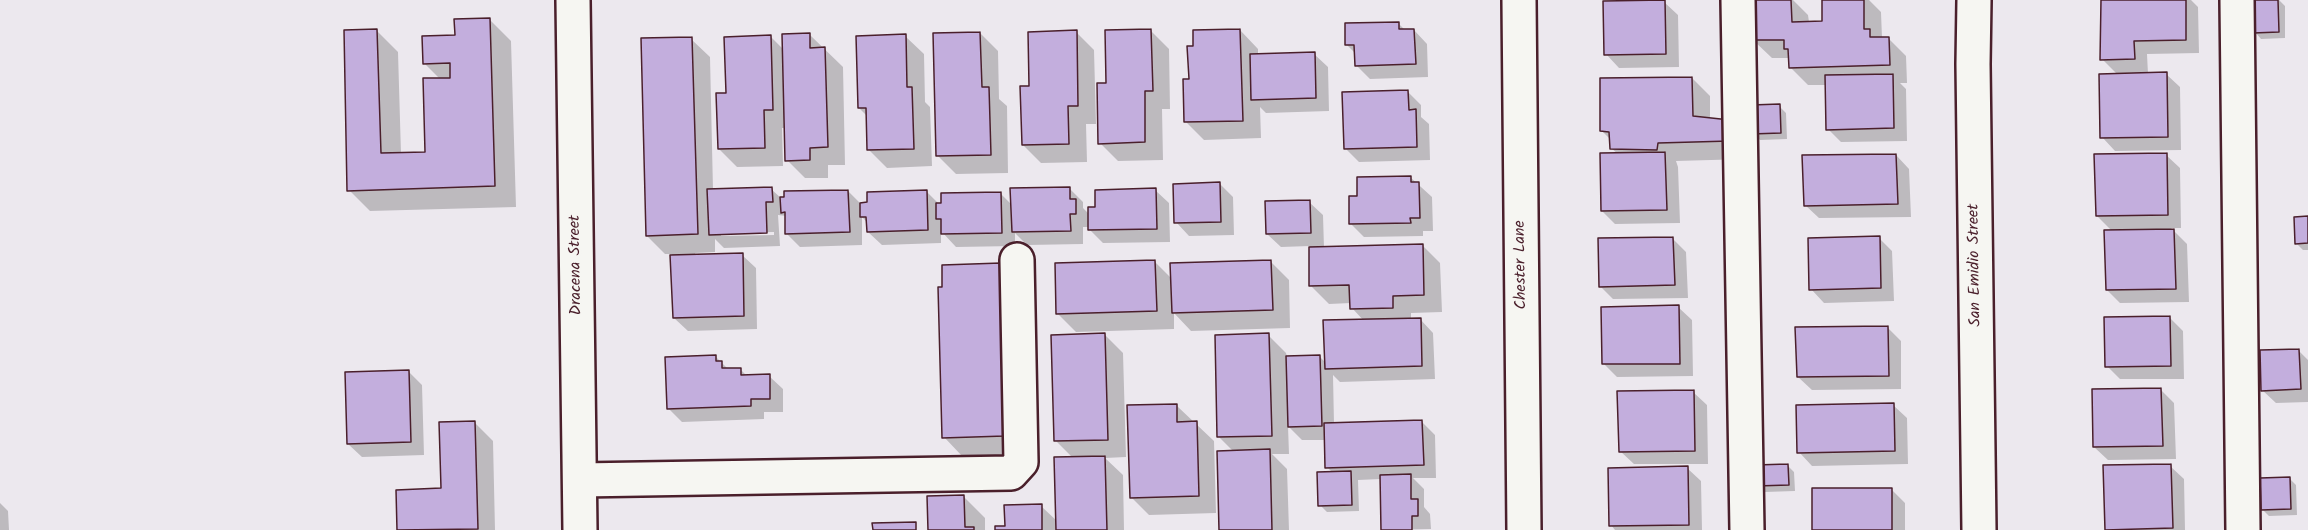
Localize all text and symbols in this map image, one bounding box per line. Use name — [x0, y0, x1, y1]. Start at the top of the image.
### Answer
street label: San Emidio Street — [1965, 203, 1987, 327]
street label: Dracena Street — [567, 215, 587, 315]
street label: Chester Lane — [1512, 220, 1532, 310]

